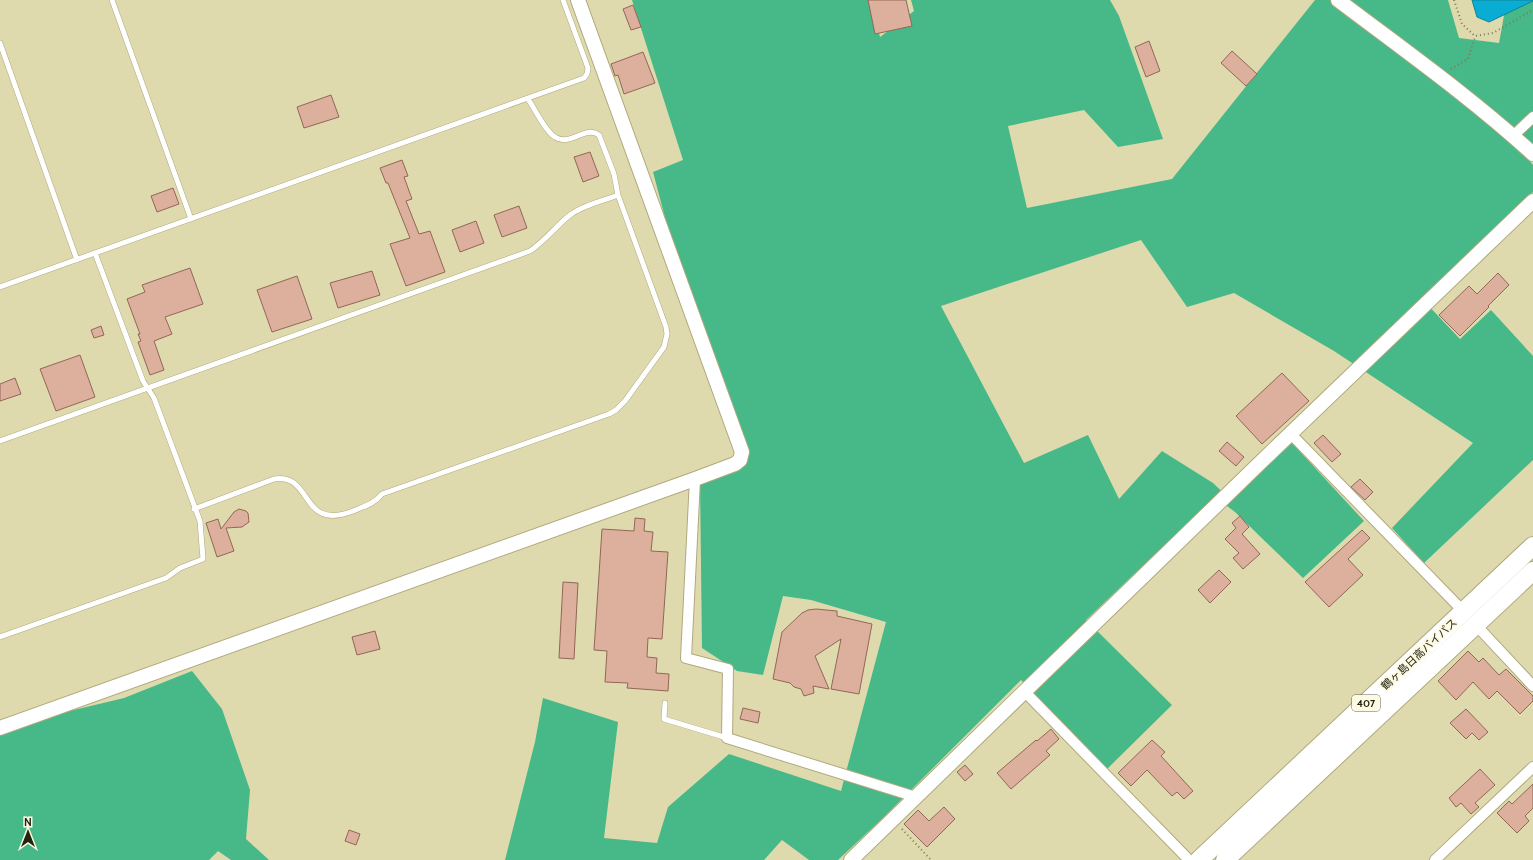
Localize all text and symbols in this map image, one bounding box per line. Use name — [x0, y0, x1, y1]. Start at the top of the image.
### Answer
street label: 鶴ヶ島日高バイパス — [1378, 615, 1460, 693]
road number: 407 — [1352, 695, 1380, 711]
north arrow — [8, 812, 48, 852]
text: N — [24, 815, 32, 829]

